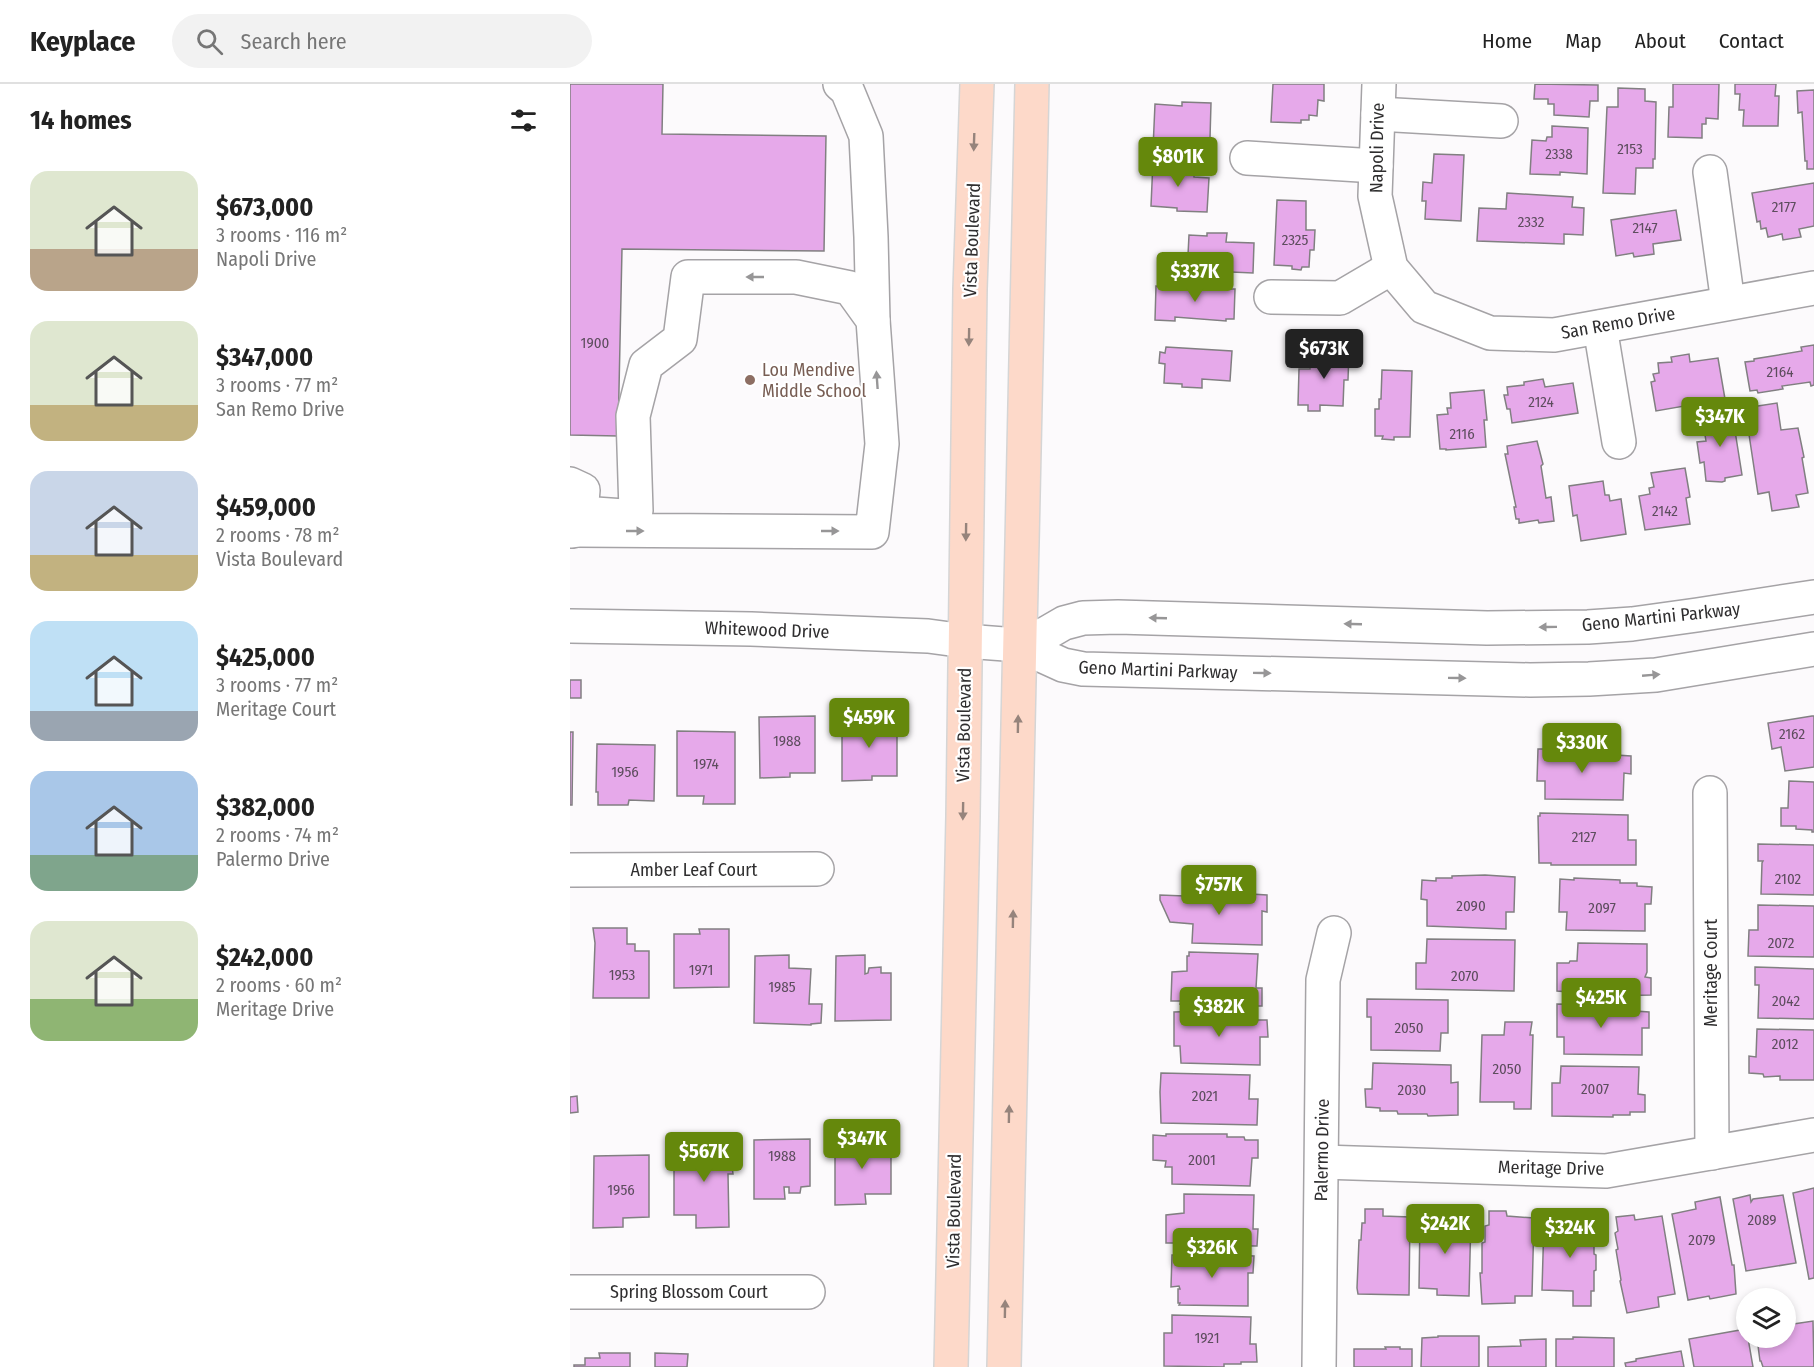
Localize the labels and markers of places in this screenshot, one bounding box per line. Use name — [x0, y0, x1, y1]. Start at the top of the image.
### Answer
pin: $801K — [1136, 137, 1220, 188]
pin: $337K — [1153, 252, 1237, 303]
pin: $673K — [1282, 329, 1366, 380]
place label: Lou Mendive Middle School — [762, 359, 866, 402]
marker: Lou Mendive Middle School — [743, 373, 757, 387]
pin: $347K — [1678, 397, 1762, 448]
pin: $459K — [827, 698, 911, 749]
pin: $330K — [1540, 723, 1624, 774]
pin: $757K — [1177, 865, 1261, 916]
pin: $425K — [1559, 978, 1643, 1029]
pin: $382K — [1177, 987, 1261, 1038]
pin: $347K — [820, 1119, 904, 1170]
pin: $567K — [662, 1132, 746, 1183]
pin: $242K — [1403, 1204, 1487, 1255]
pin: $324K — [1528, 1208, 1612, 1259]
pin: $326K — [1170, 1228, 1254, 1279]

